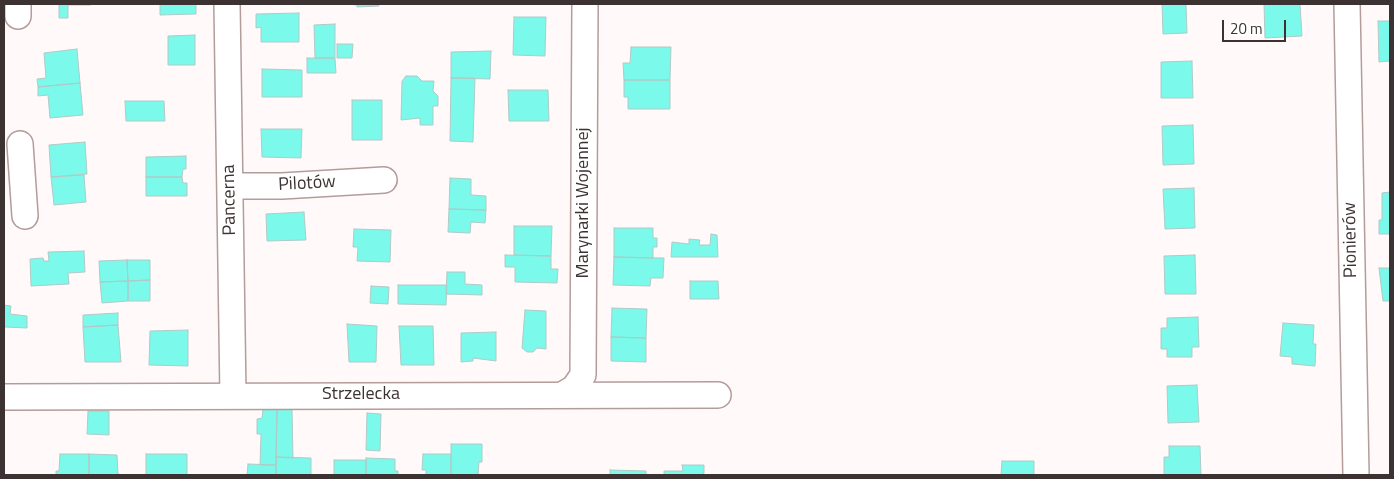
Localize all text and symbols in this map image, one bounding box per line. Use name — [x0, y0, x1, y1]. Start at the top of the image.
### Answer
scale bar — [1224, 10, 1288, 42]
text: 20 m — [1230, 17, 1263, 40]
street label: Marynarki Wojennej — [573, 128, 595, 278]
street label: Pancerna — [219, 164, 241, 236]
street label: Pilotów — [278, 172, 336, 196]
street label: Pionierów — [1340, 202, 1362, 278]
street label: Strzelecka — [322, 384, 400, 406]

